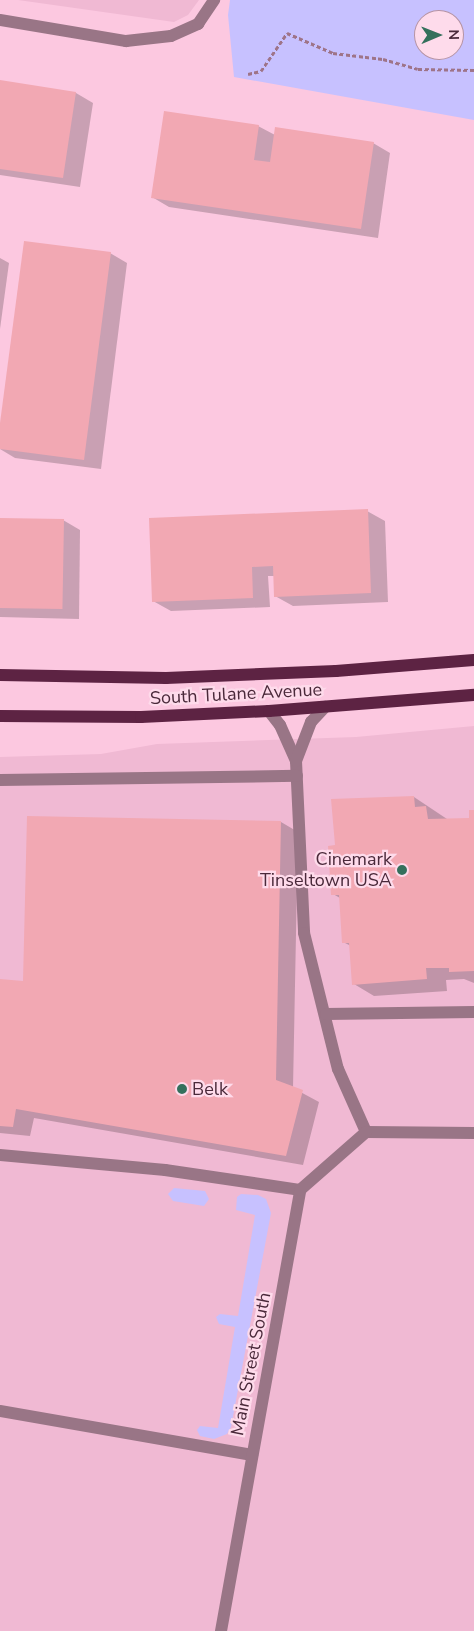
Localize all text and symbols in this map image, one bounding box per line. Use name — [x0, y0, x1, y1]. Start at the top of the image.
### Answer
north arrow — [414, 10, 464, 60]
text: N — [444, 29, 463, 40]
street label: South Tulane Avenue — [149, 679, 323, 709]
place label: Cinemark Tinseltown USA — [260, 849, 392, 892]
marker: Cinemark Tinseltown USA — [396, 864, 408, 876]
place label: Belk — [192, 1078, 228, 1100]
marker: Belk — [176, 1083, 188, 1095]
street label: Main Street South — [227, 1291, 275, 1437]

